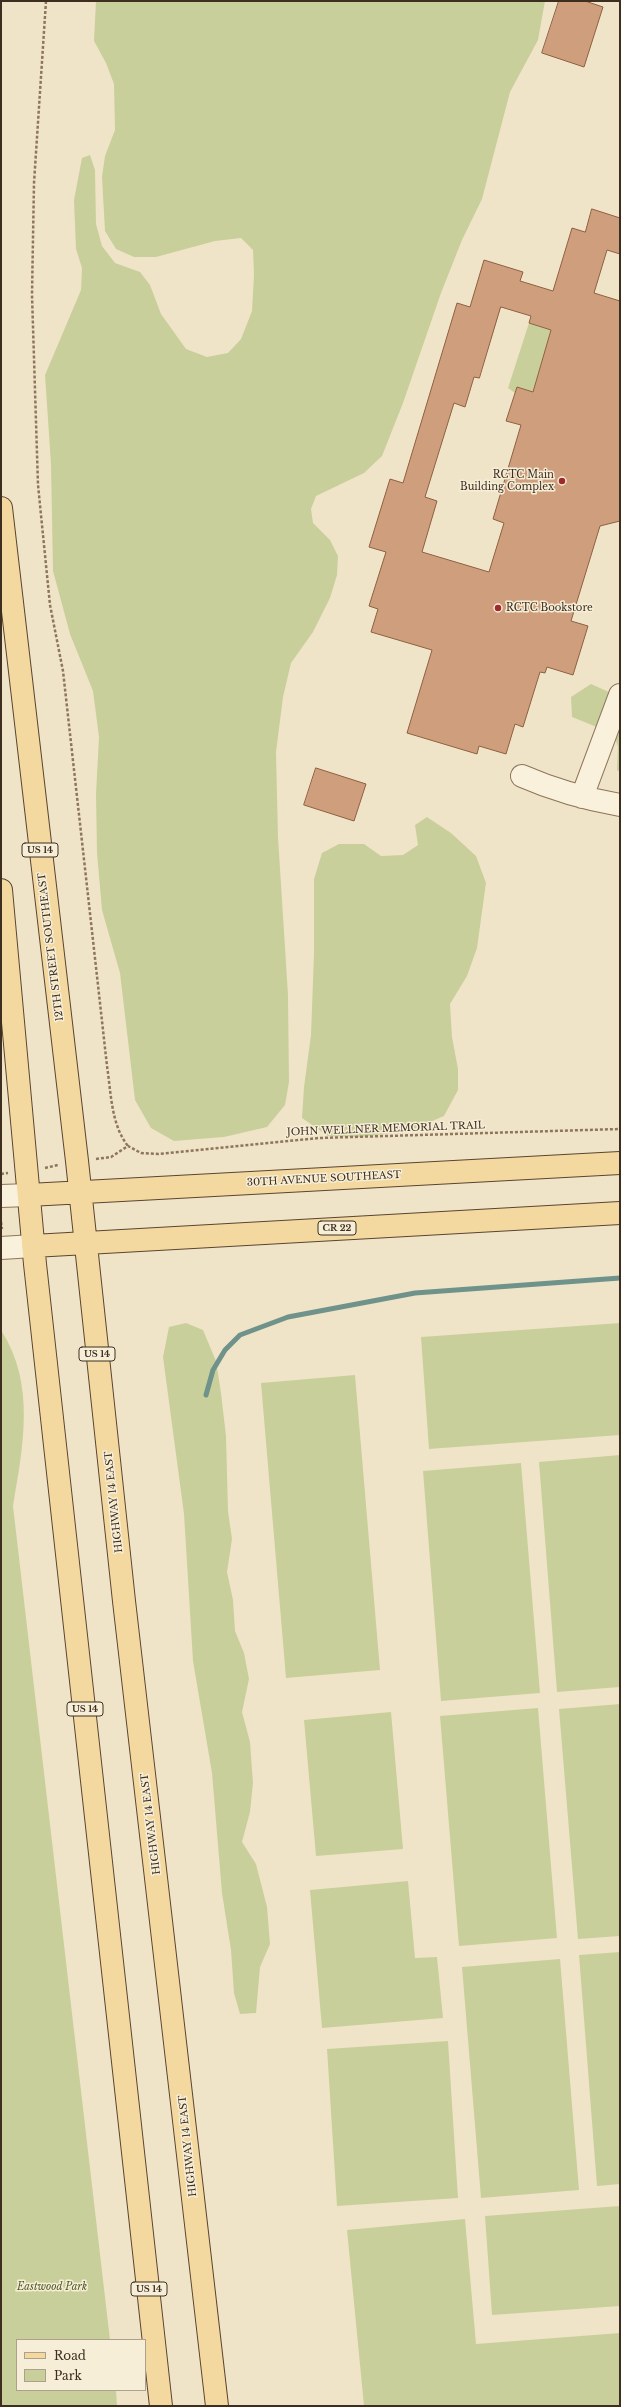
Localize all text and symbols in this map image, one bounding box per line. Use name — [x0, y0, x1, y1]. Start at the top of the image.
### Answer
place label: RCTC Main Building Complex — [460, 469, 554, 492]
marker: RCTC Main Building Complex — [557, 476, 567, 486]
place label: RCTC Bookstore — [506, 602, 593, 614]
marker: RCTC Bookstore — [493, 603, 503, 613]
road number: US 14 — [22, 843, 58, 857]
street label: 12TH STREET SOUTHEAST — [36, 872, 66, 1022]
street label: JOHN WELLNER MEMORIAL TRAIL — [287, 1120, 485, 1138]
street label: 30TH AVENUE SOUTHEAST — [247, 1169, 401, 1189]
road number: CR 22 — [318, 1221, 356, 1235]
road number: US 14 — [79, 1347, 115, 1361]
street label: HIGHWAY 14 EAST — [103, 1451, 125, 1553]
road number: US 14 — [67, 1702, 103, 1716]
street label: HIGHWAY 14 EAST — [139, 1773, 163, 1875]
street label: HIGHWAY 14 EAST — [177, 2095, 199, 2197]
park label: Eastwood Park — [17, 2281, 87, 2293]
road number: US 14 — [131, 2282, 167, 2296]
legend — [16, 2339, 146, 2391]
text: Road — [54, 2348, 86, 2363]
text: Park — [54, 2368, 82, 2383]

